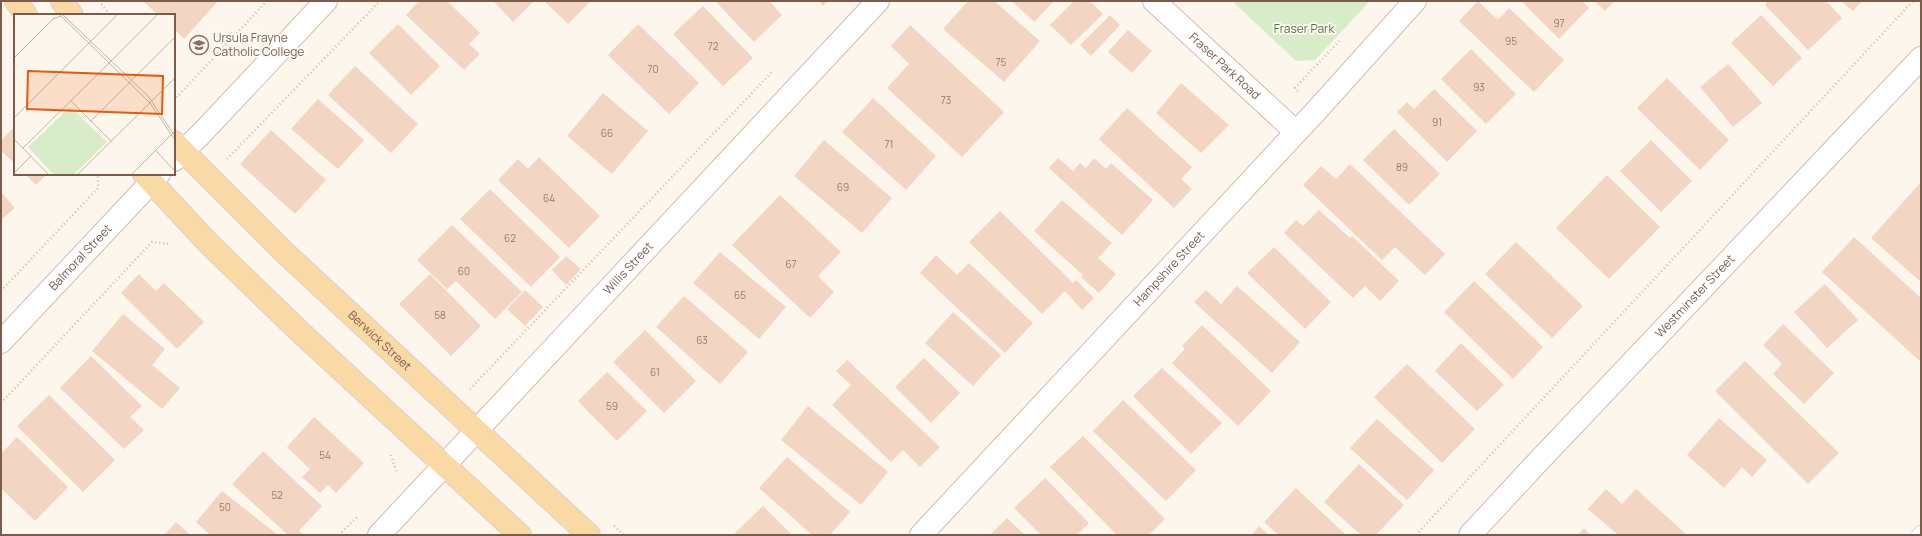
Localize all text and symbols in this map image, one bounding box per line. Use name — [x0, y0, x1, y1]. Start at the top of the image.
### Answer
inset map — [14, 14, 175, 175]
house number: 97 — [1553, 16, 1565, 30]
park label: Fraser Park — [1274, 20, 1335, 37]
street label: Fraser Park Road — [1185, 28, 1264, 103]
place label: Ursula Frayne Catholic College — [213, 29, 304, 60]
school or university icon: Ursula Frayne Catholic College — [188, 34, 210, 56]
house number: 95 — [1505, 34, 1517, 48]
house number: 72 — [708, 39, 719, 53]
house number: 75 — [996, 55, 1007, 69]
house number: 70 — [647, 62, 659, 76]
house number: 93 — [1473, 80, 1485, 94]
house number: 73 — [941, 93, 951, 107]
house number: 91 — [1432, 115, 1442, 129]
house number: 66 — [601, 126, 613, 140]
house number: 71 — [885, 137, 893, 151]
house number: 89 — [1396, 160, 1408, 174]
house number: 69 — [837, 180, 849, 194]
house number: 64 — [543, 191, 555, 205]
street label: Balmoral Street — [45, 220, 116, 294]
street label: Hampshire Street — [1129, 227, 1208, 310]
house number: 62 — [504, 231, 516, 245]
street label: Willis Street — [599, 238, 657, 298]
street label: Westminster Street — [1651, 251, 1738, 341]
house number: 67 — [785, 257, 797, 271]
house number: 60 — [458, 264, 470, 278]
house number: 65 — [734, 288, 746, 302]
street label: Berwick Street — [344, 307, 416, 374]
house number: 58 — [434, 308, 446, 322]
house number: 63 — [696, 333, 708, 347]
house number: 61 — [650, 365, 660, 379]
house number: 59 — [606, 399, 618, 413]
house number: 54 — [319, 448, 331, 462]
house number: 52 — [271, 488, 283, 502]
house number: 50 — [219, 500, 231, 514]

